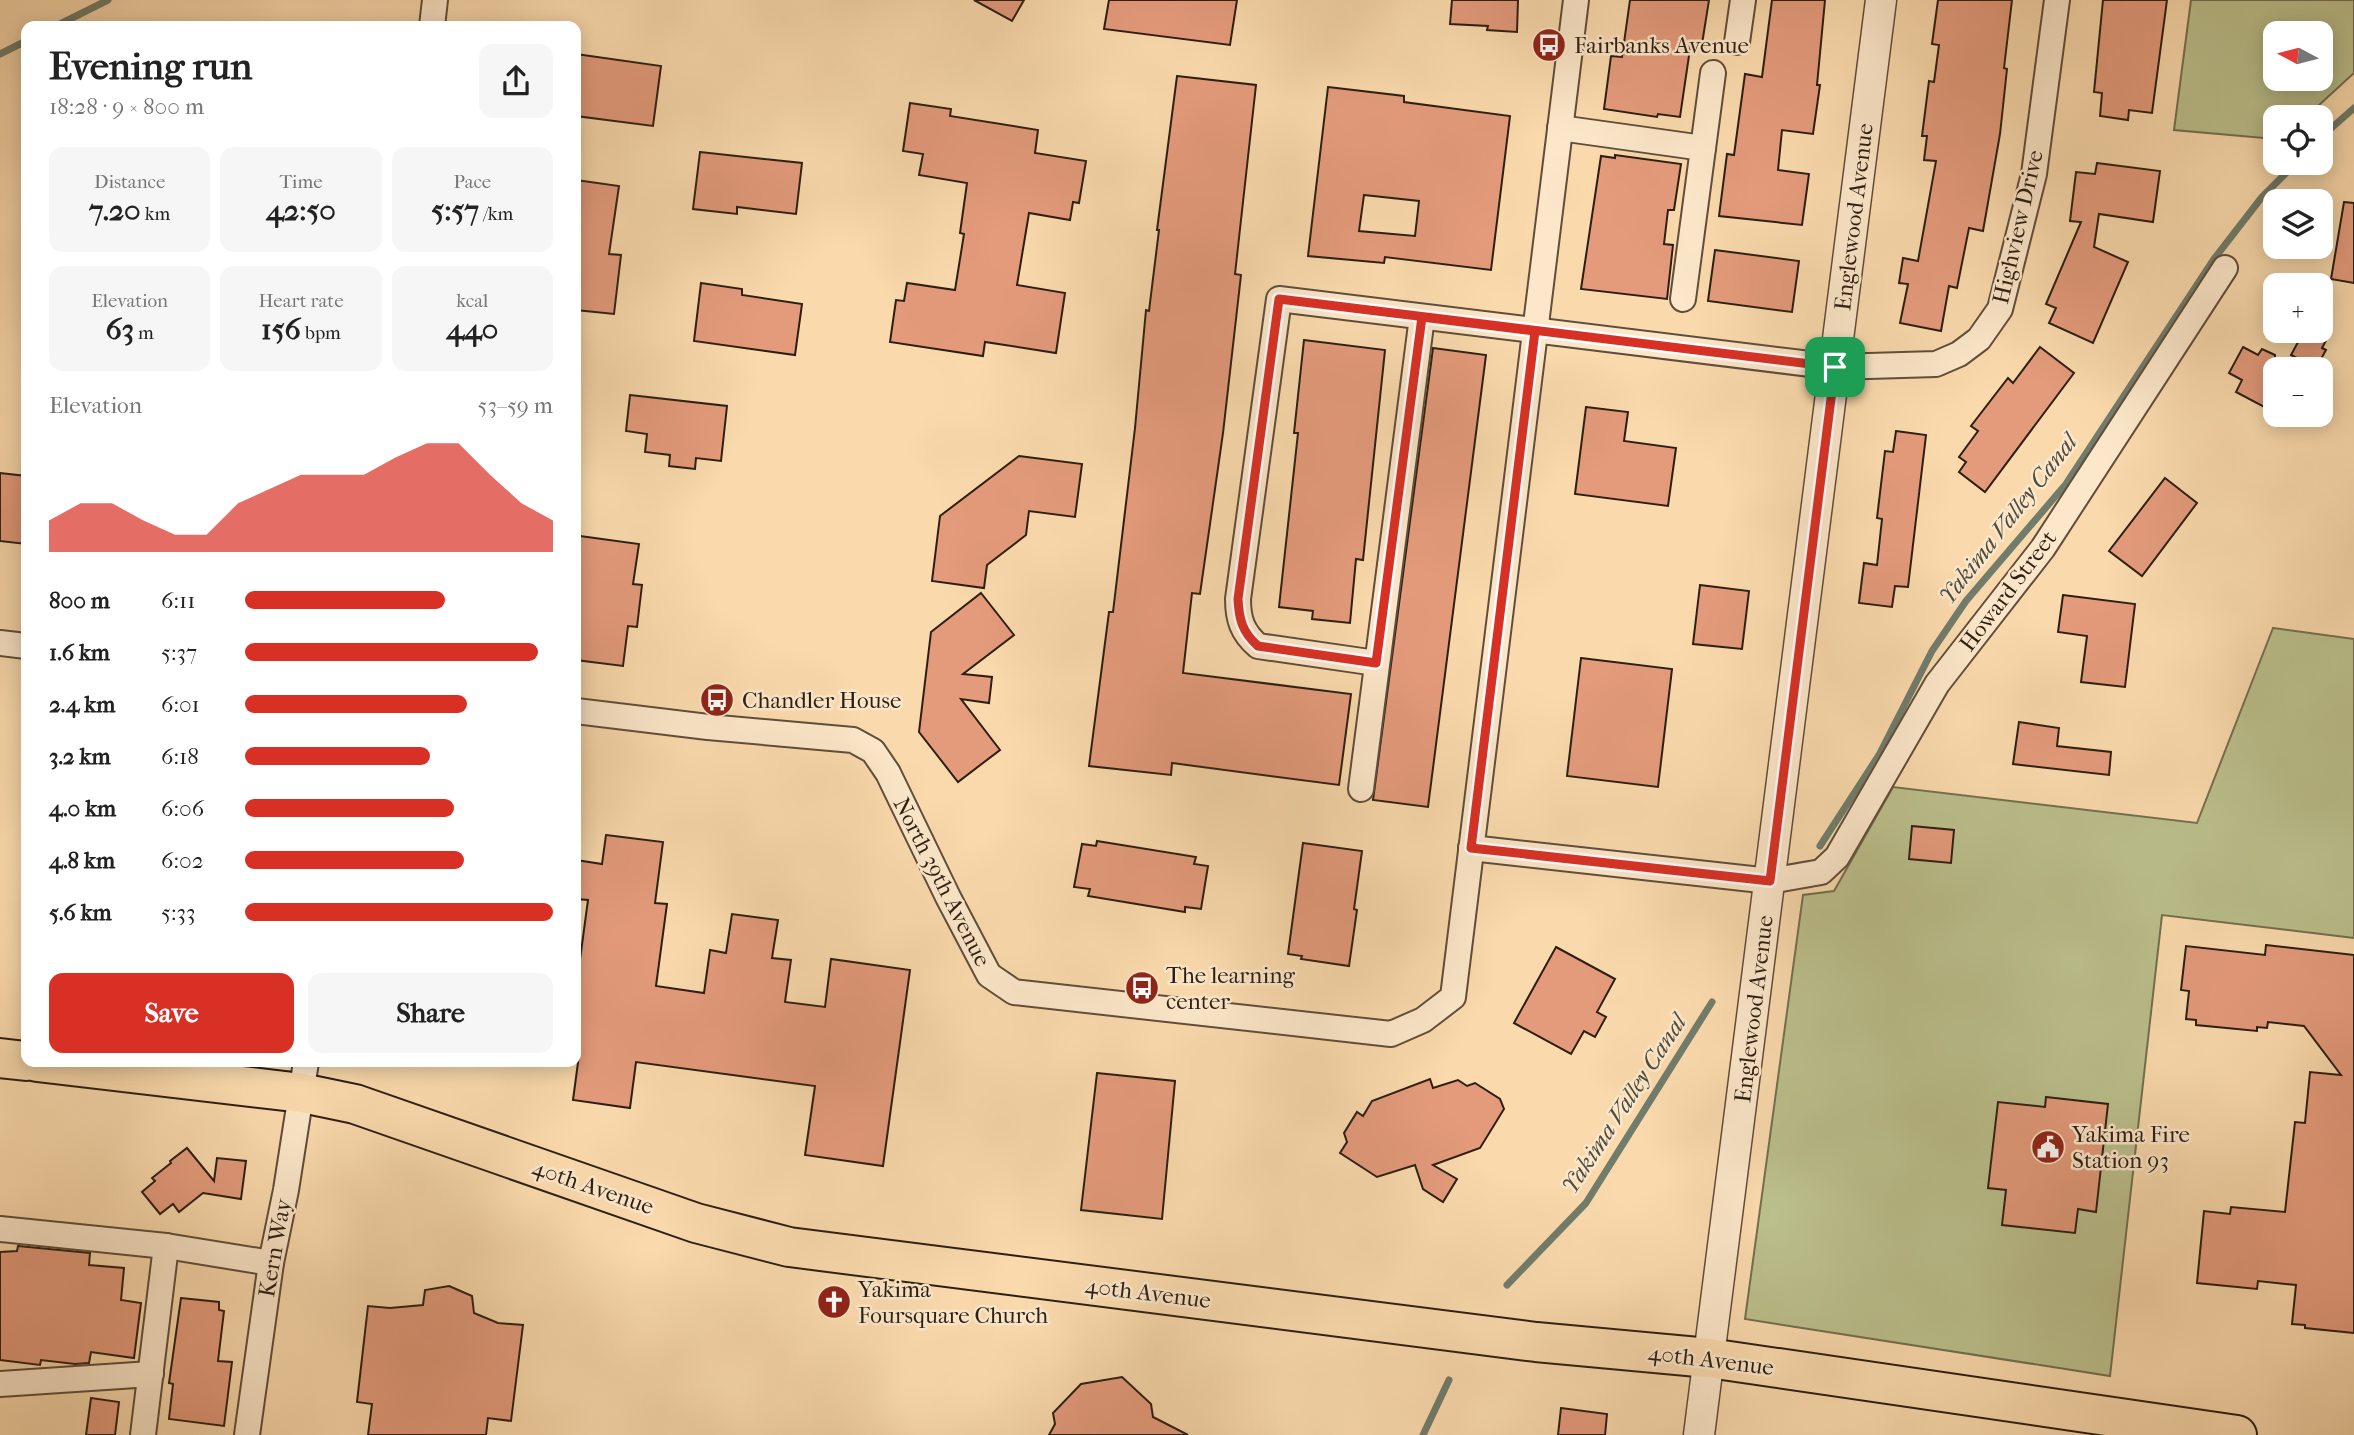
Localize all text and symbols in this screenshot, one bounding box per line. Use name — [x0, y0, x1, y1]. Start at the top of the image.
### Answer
north arrow — [2263, 21, 2333, 91]
map controls — [2263, 21, 2333, 427]
bus stop icon: Fairbanks Avenue — [1530, 26, 1568, 64]
place label: Fairbanks Avenue — [1574, 32, 1749, 59]
text: Evening run — [49, 44, 252, 89]
button: share — [479, 44, 553, 118]
text: 18:28 · 9 × 800 m — [49, 93, 204, 120]
button: locate — [2263, 105, 2333, 175]
street label: Englewood Avenue — [1829, 122, 1879, 312]
street label: Highview Drive — [1987, 147, 2049, 307]
text: Distance — [94, 171, 165, 193]
text: Time — [279, 171, 323, 193]
text: Pace — [453, 171, 491, 193]
button: layers — [2263, 189, 2333, 259]
text: 7.20 — [89, 193, 141, 228]
text: 42:50 — [266, 193, 336, 228]
text: 5:57 — [431, 193, 479, 228]
text: km — [141, 203, 170, 225]
text: /km — [479, 203, 513, 225]
button: + — [2263, 273, 2333, 343]
text: Elevation — [91, 290, 168, 312]
text: Heart rate — [258, 290, 344, 312]
text: kcal — [456, 290, 488, 312]
text: 63 — [105, 312, 134, 347]
text: 156 — [261, 312, 301, 347]
text: 440 — [446, 312, 498, 347]
text: m — [134, 322, 154, 344]
text: bpm — [301, 322, 341, 344]
pin — [1805, 337, 1865, 397]
icon: arrive — [1816, 348, 1854, 386]
button: − — [2263, 357, 2333, 427]
text: Elevation — [49, 392, 142, 419]
text: 53–59 m — [478, 392, 553, 419]
water label: Yakima Valley Canal — [1933, 426, 2085, 609]
street label: Howard Street — [1954, 525, 2062, 657]
text: 800 m — [49, 587, 110, 614]
text: 6:11 — [161, 587, 195, 614]
text: 1.6 km — [49, 639, 110, 666]
text: 5:37 — [161, 639, 197, 666]
bus stop icon: Chandler House — [698, 681, 736, 719]
place label: Chandler House — [742, 687, 901, 714]
text: 2.4 km — [49, 691, 115, 718]
text: 6:01 — [161, 691, 200, 718]
text: 3.2 km — [49, 743, 111, 770]
text: 6:18 — [161, 743, 199, 770]
street label: North 39th Avenue — [888, 793, 996, 971]
text: 4.0 km — [49, 795, 116, 822]
text: 6:06 — [161, 795, 204, 822]
text: 4.8 km — [49, 847, 115, 874]
text: 6:02 — [161, 847, 204, 874]
text: 5.6 km — [49, 899, 112, 926]
text: 5:33 — [161, 899, 195, 926]
street label: Englewood Avenue — [1729, 914, 1779, 1104]
place label: The learning center — [1166, 962, 1296, 1015]
bus stop icon: The learning center — [1123, 969, 1161, 1007]
button: Save — [49, 973, 294, 1053]
button: Share — [308, 973, 553, 1053]
water label: Yakima Valley Canal — [1556, 1007, 1694, 1199]
place label: Yakima Fire Station 93 — [2071, 1121, 2190, 1174]
public building icon: Yakima Fire Station 93 — [2029, 1128, 2067, 1166]
street label: 40th Avenue — [529, 1154, 657, 1220]
street label: Kern Way — [253, 1196, 297, 1299]
street label: 40th Avenue — [1084, 1272, 1212, 1314]
place label: Yakima Foursquare Church — [857, 1276, 1048, 1329]
church icon: Yakima Foursquare Church — [815, 1283, 853, 1321]
street label: 40th Avenue — [1647, 1339, 1775, 1381]

